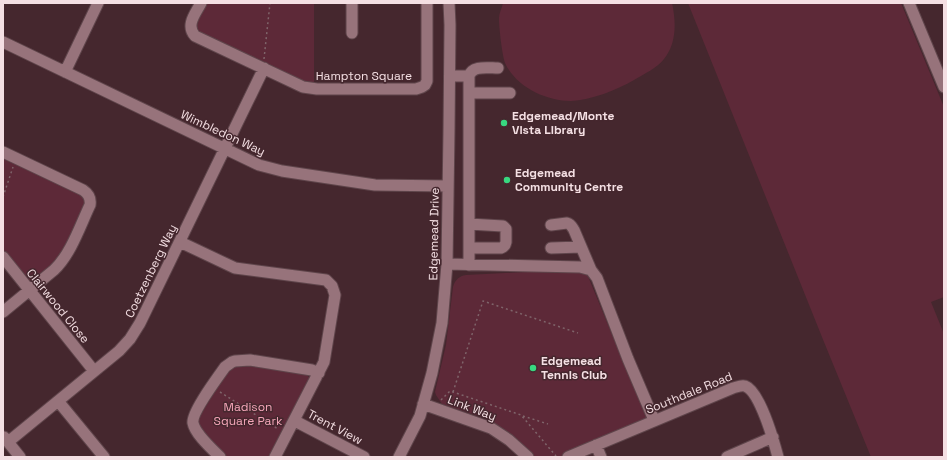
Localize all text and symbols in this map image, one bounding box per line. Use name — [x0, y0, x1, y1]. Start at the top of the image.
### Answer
street label: Hampton Square — [316, 68, 412, 84]
street label: Wimbledon Way — [178, 106, 268, 160]
place label: Edgemead/Monte Vista Library — [512, 108, 615, 138]
marker: Edgemead/Monte Vista Library — [499, 118, 509, 128]
place label: Edgemead Community Centre — [515, 165, 623, 195]
marker: Edgemead Community Centre — [502, 175, 512, 185]
street label: Edgemead Drive — [425, 187, 443, 281]
street label: Coetzenberg Way — [121, 222, 181, 320]
street label: Clairwood Close — [23, 265, 93, 347]
place label: Edgemead Tennis Club — [541, 353, 607, 383]
marker: Edgemead Tennis Club — [528, 363, 538, 373]
street label: Southdale Road — [643, 368, 735, 418]
street label: Link Way — [445, 391, 499, 425]
park label: Madison Square Park — [214, 399, 283, 429]
street label: Trent View — [305, 406, 365, 448]

